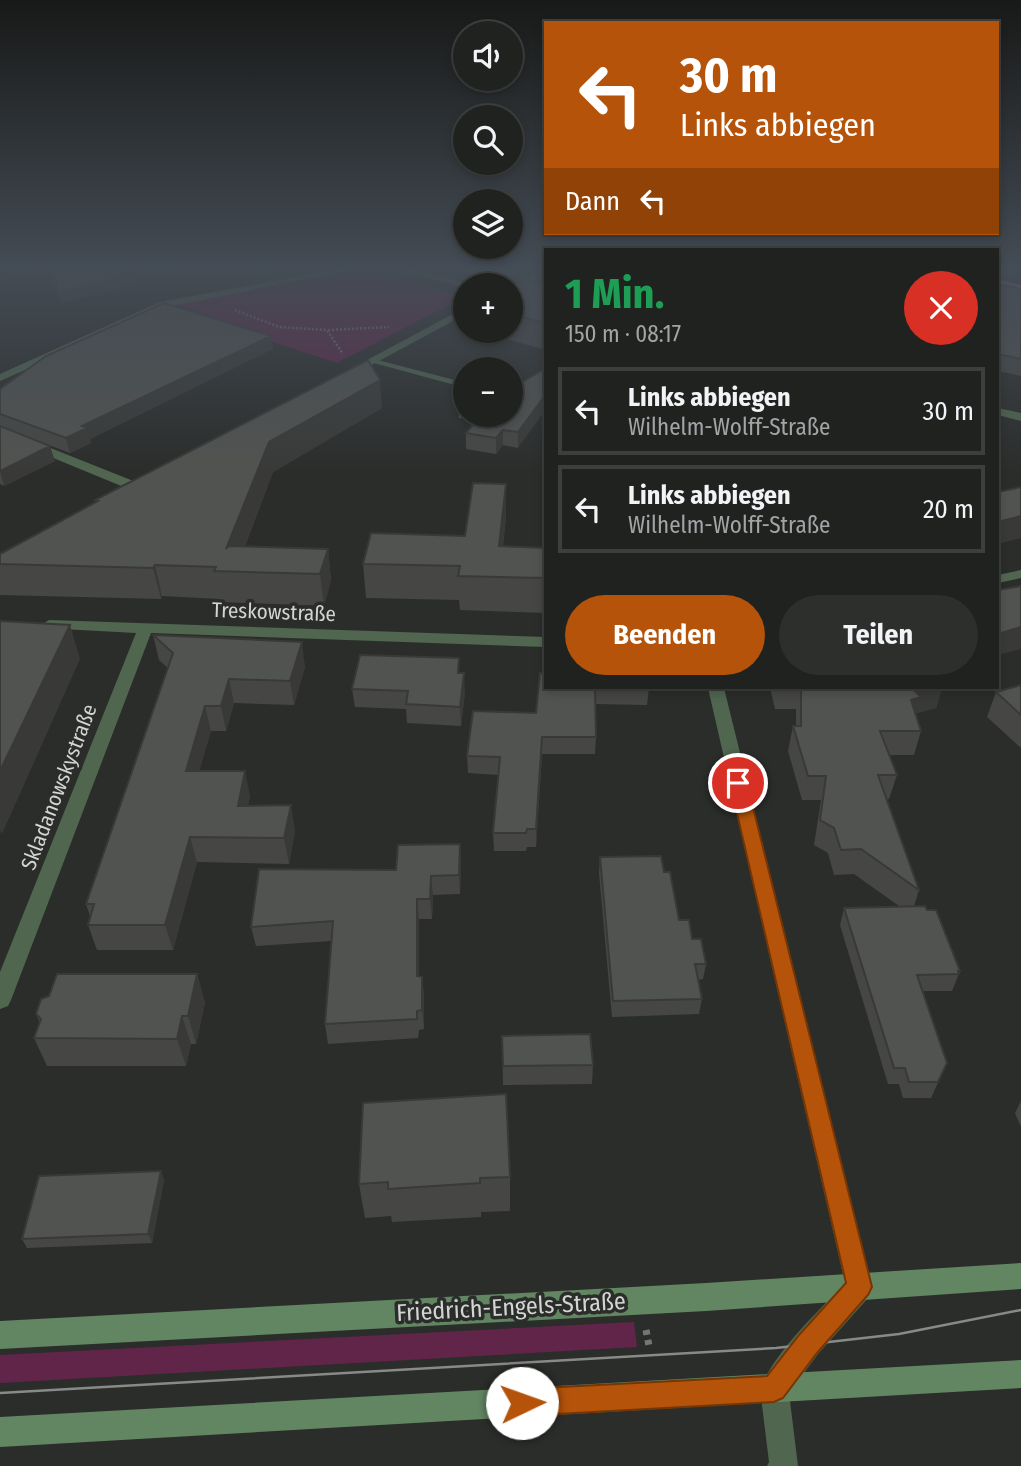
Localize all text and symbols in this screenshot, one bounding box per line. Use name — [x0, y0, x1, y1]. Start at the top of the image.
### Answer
map controls — [453, 21, 523, 427]
button: sound — [453, 21, 523, 91]
text: 30 m — [680, 46, 778, 105]
icon: left — [565, 49, 656, 140]
button: search — [453, 105, 523, 175]
text: Links abbiegen — [680, 106, 876, 144]
icon: left — [634, 182, 672, 220]
text: Dann — [565, 186, 620, 217]
button: layers — [453, 189, 523, 259]
text: 1 Min. — [565, 269, 664, 319]
button: close — [904, 271, 978, 345]
button: + — [453, 273, 523, 343]
text: 150 m · 08:17 — [565, 320, 681, 348]
button: − — [453, 357, 523, 427]
text: Links abbiegen — [628, 382, 791, 413]
icon: left — [569, 392, 607, 430]
text: 30 m — [923, 396, 974, 427]
text: Wilhelm-Wolff-Straße — [628, 413, 830, 441]
text: Links abbiegen — [628, 480, 791, 511]
icon: left — [569, 490, 607, 528]
text: 20 m — [923, 494, 974, 525]
text: Wilhelm-Wolff-Straße — [628, 511, 830, 539]
button: Beenden — [565, 595, 765, 675]
button: Teilen — [779, 595, 978, 675]
street label: Treskowstraße — [212, 597, 336, 627]
street label: Skladanowskystraße — [15, 700, 103, 874]
pin — [708, 753, 768, 813]
icon: arrive — [719, 764, 757, 802]
street label: Friedrich-Engels-Straße — [396, 1287, 626, 1327]
position arrow — [485, 1366, 559, 1440]

